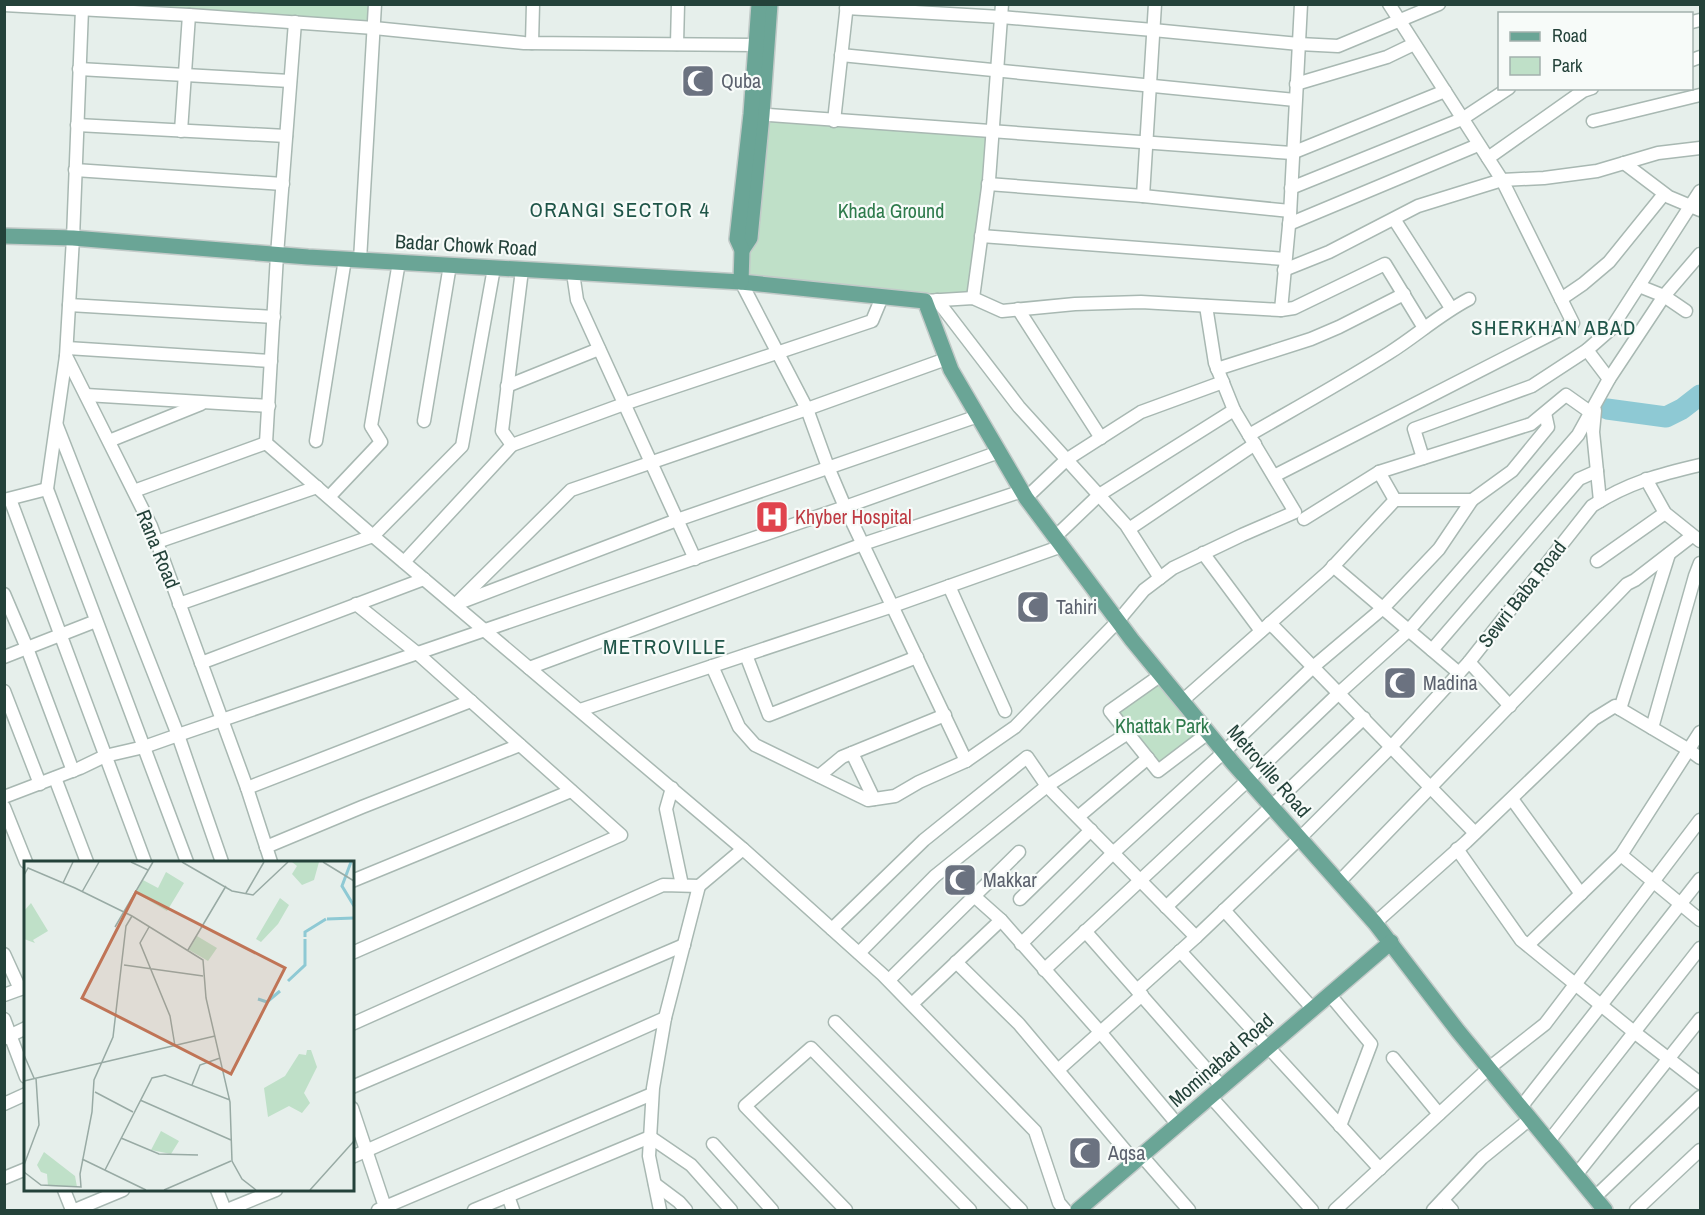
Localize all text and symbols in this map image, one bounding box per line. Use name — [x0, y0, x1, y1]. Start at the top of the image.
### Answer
legend — [1498, 12, 1693, 90]
text: Road — [1552, 23, 1587, 48]
text: Park — [1552, 53, 1583, 78]
mosque icon: Quba — [680, 63, 716, 99]
place label: Quba — [721, 67, 761, 94]
district label: ORANGI SECTOR 4 — [529, 195, 711, 224]
park label: Khada Ground — [838, 197, 944, 224]
street label: Badar Chowk Road — [394, 227, 538, 262]
district label: SHERKHAN ABAD — [1471, 313, 1637, 342]
hospital icon: Khyber Hospital — [754, 499, 790, 535]
place label: Khyber Hospital — [795, 503, 912, 530]
street label: Rana Road — [130, 505, 187, 592]
street label: Sewri Baba Road — [1471, 535, 1572, 653]
mosque icon: Tahiri — [1015, 589, 1051, 625]
place label: Tahiri — [1056, 593, 1097, 620]
district label: METROVILLE — [603, 632, 727, 661]
mosque icon: Madina — [1382, 665, 1418, 701]
place label: Madina — [1423, 669, 1478, 696]
park label: Khattak Park — [1115, 712, 1210, 739]
street label: Metroville Road — [1222, 718, 1317, 823]
inset map — [24, 861, 354, 1191]
mosque icon: Makkar — [942, 862, 978, 898]
place label: Makkar — [983, 866, 1037, 893]
street label: Mominabad Road — [1163, 1007, 1279, 1113]
mosque icon: Aqsa — [1067, 1135, 1103, 1171]
place label: Aqsa — [1107, 1139, 1145, 1166]

